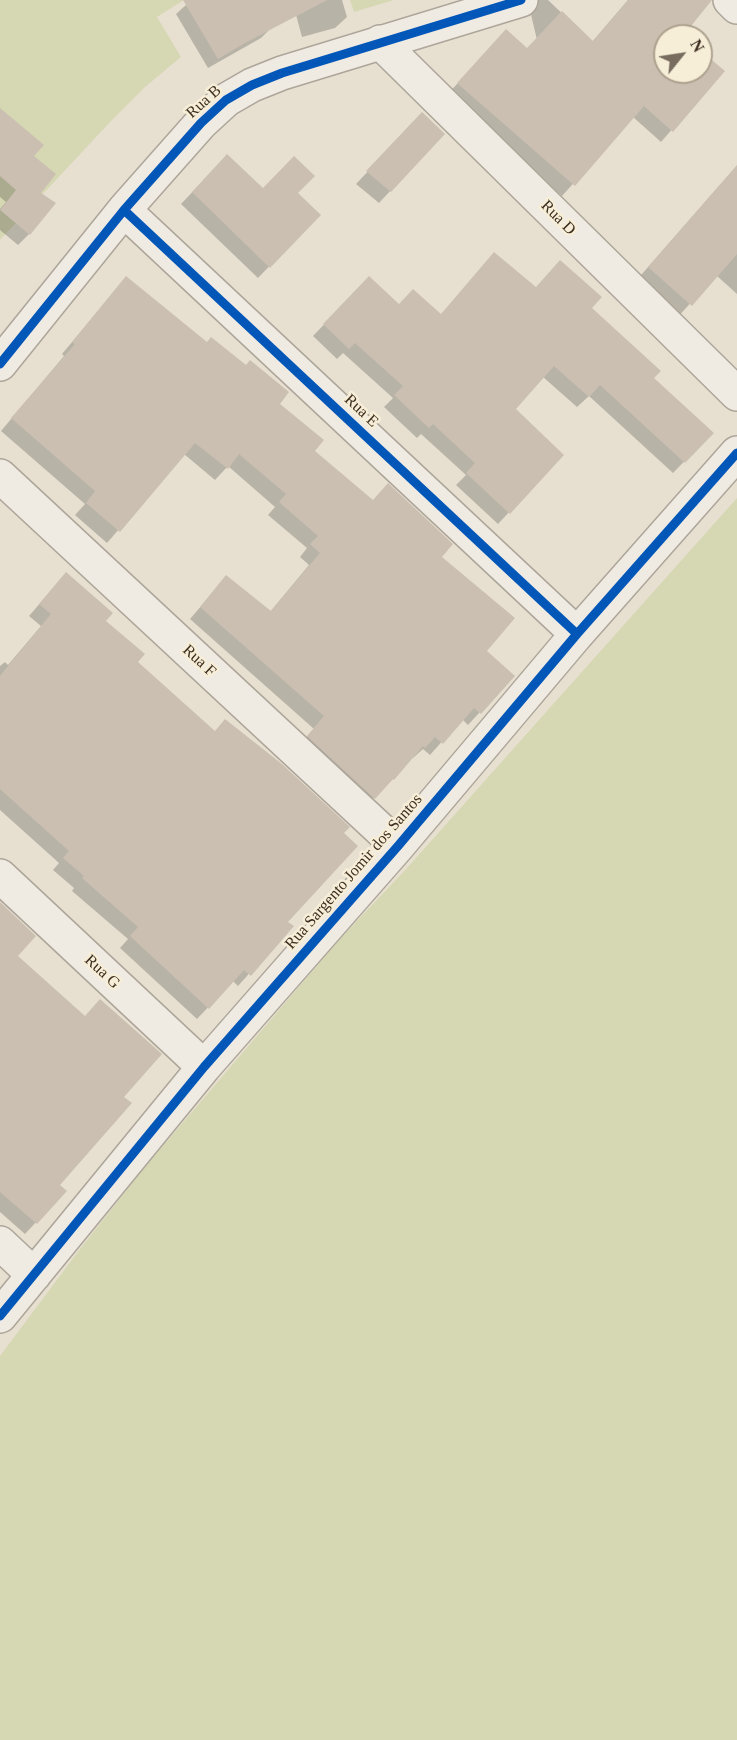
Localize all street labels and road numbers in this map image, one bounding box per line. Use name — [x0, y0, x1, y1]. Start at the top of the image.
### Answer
street label: Rua B — [183, 81, 225, 123]
street label: Rua D — [537, 197, 579, 239]
street label: Rua E — [340, 390, 382, 432]
street label: Rua F — [178, 641, 220, 681]
street label: Rua Sargento Jomir dos Santos — [281, 790, 427, 954]
street label: Rua G — [80, 951, 124, 993]

